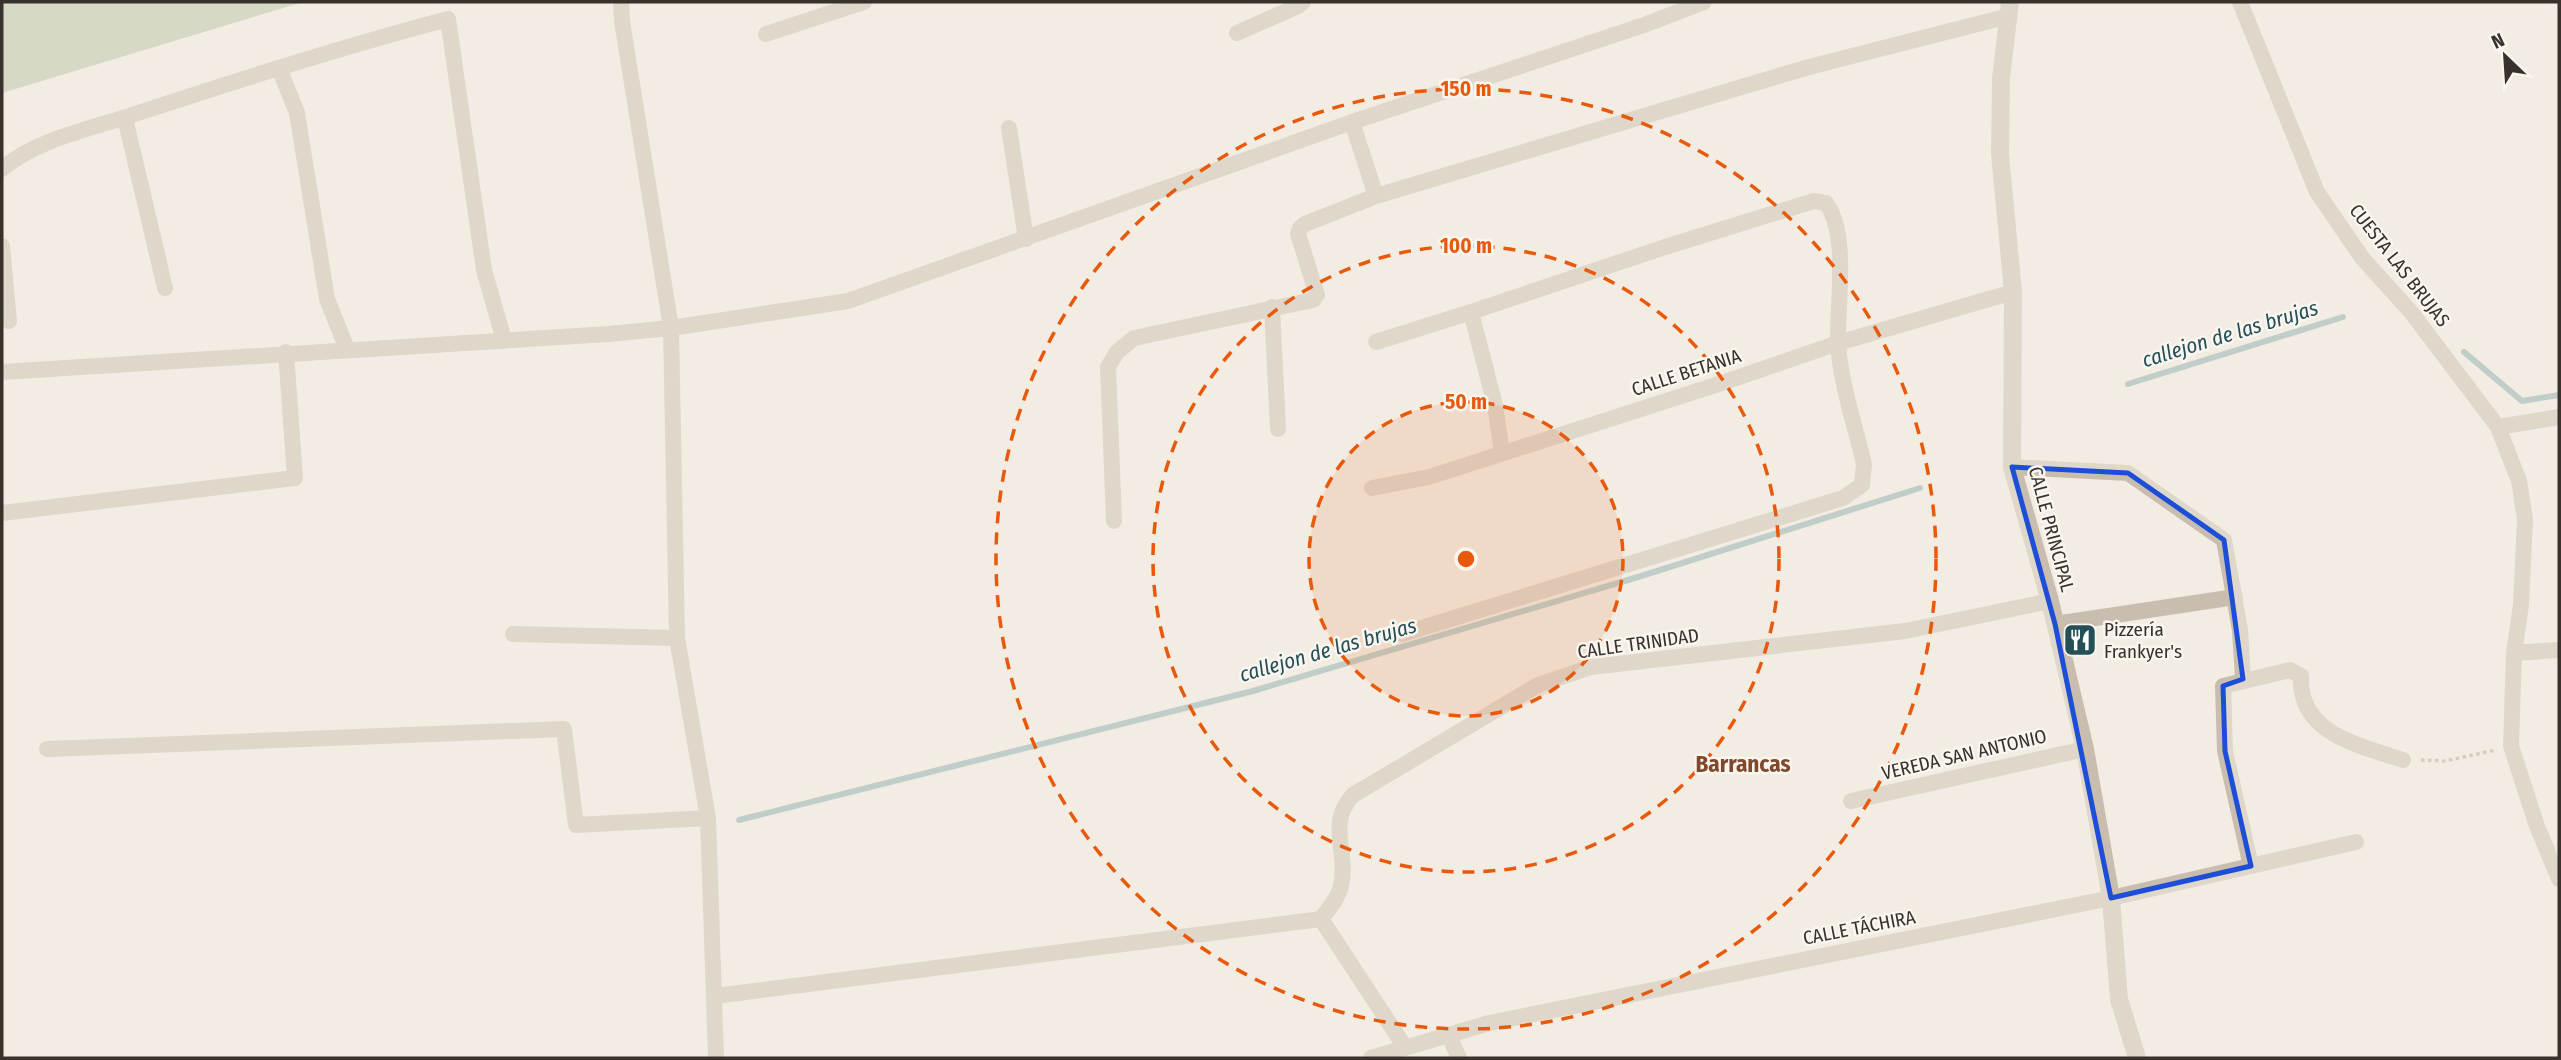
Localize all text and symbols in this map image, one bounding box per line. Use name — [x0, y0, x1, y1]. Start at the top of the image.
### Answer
north arrow — [2470, 21, 2540, 91]
text: N — [2488, 28, 2508, 54]
text: 150 m — [1440, 76, 1492, 102]
street label: CUESTA LAS BRUJAS — [2345, 199, 2455, 331]
text: 100 m — [1440, 233, 1492, 259]
water label: callejon de las brujas — [2139, 295, 2321, 373]
street label: CALLE BETANIA — [1629, 344, 1744, 401]
text: 50 m — [1445, 389, 1487, 415]
street label: CALLE PRINCIPAL — [2024, 464, 2079, 595]
centre of rings — [1454, 547, 1478, 571]
water label: callejon de las brujas — [1237, 612, 1420, 688]
place label: Pizzería Frankyer's — [2104, 618, 2182, 663]
restaurant icon: Pizzería Frankyer's — [2061, 621, 2099, 659]
street label: CALLE TRINIDAD — [1576, 624, 1700, 663]
street label: VEREDA SAN ANTONIO — [1879, 724, 2049, 785]
district label: Barrancas — [1695, 750, 1791, 778]
street label: CALLE TÁCHIRA — [1801, 905, 1917, 950]

